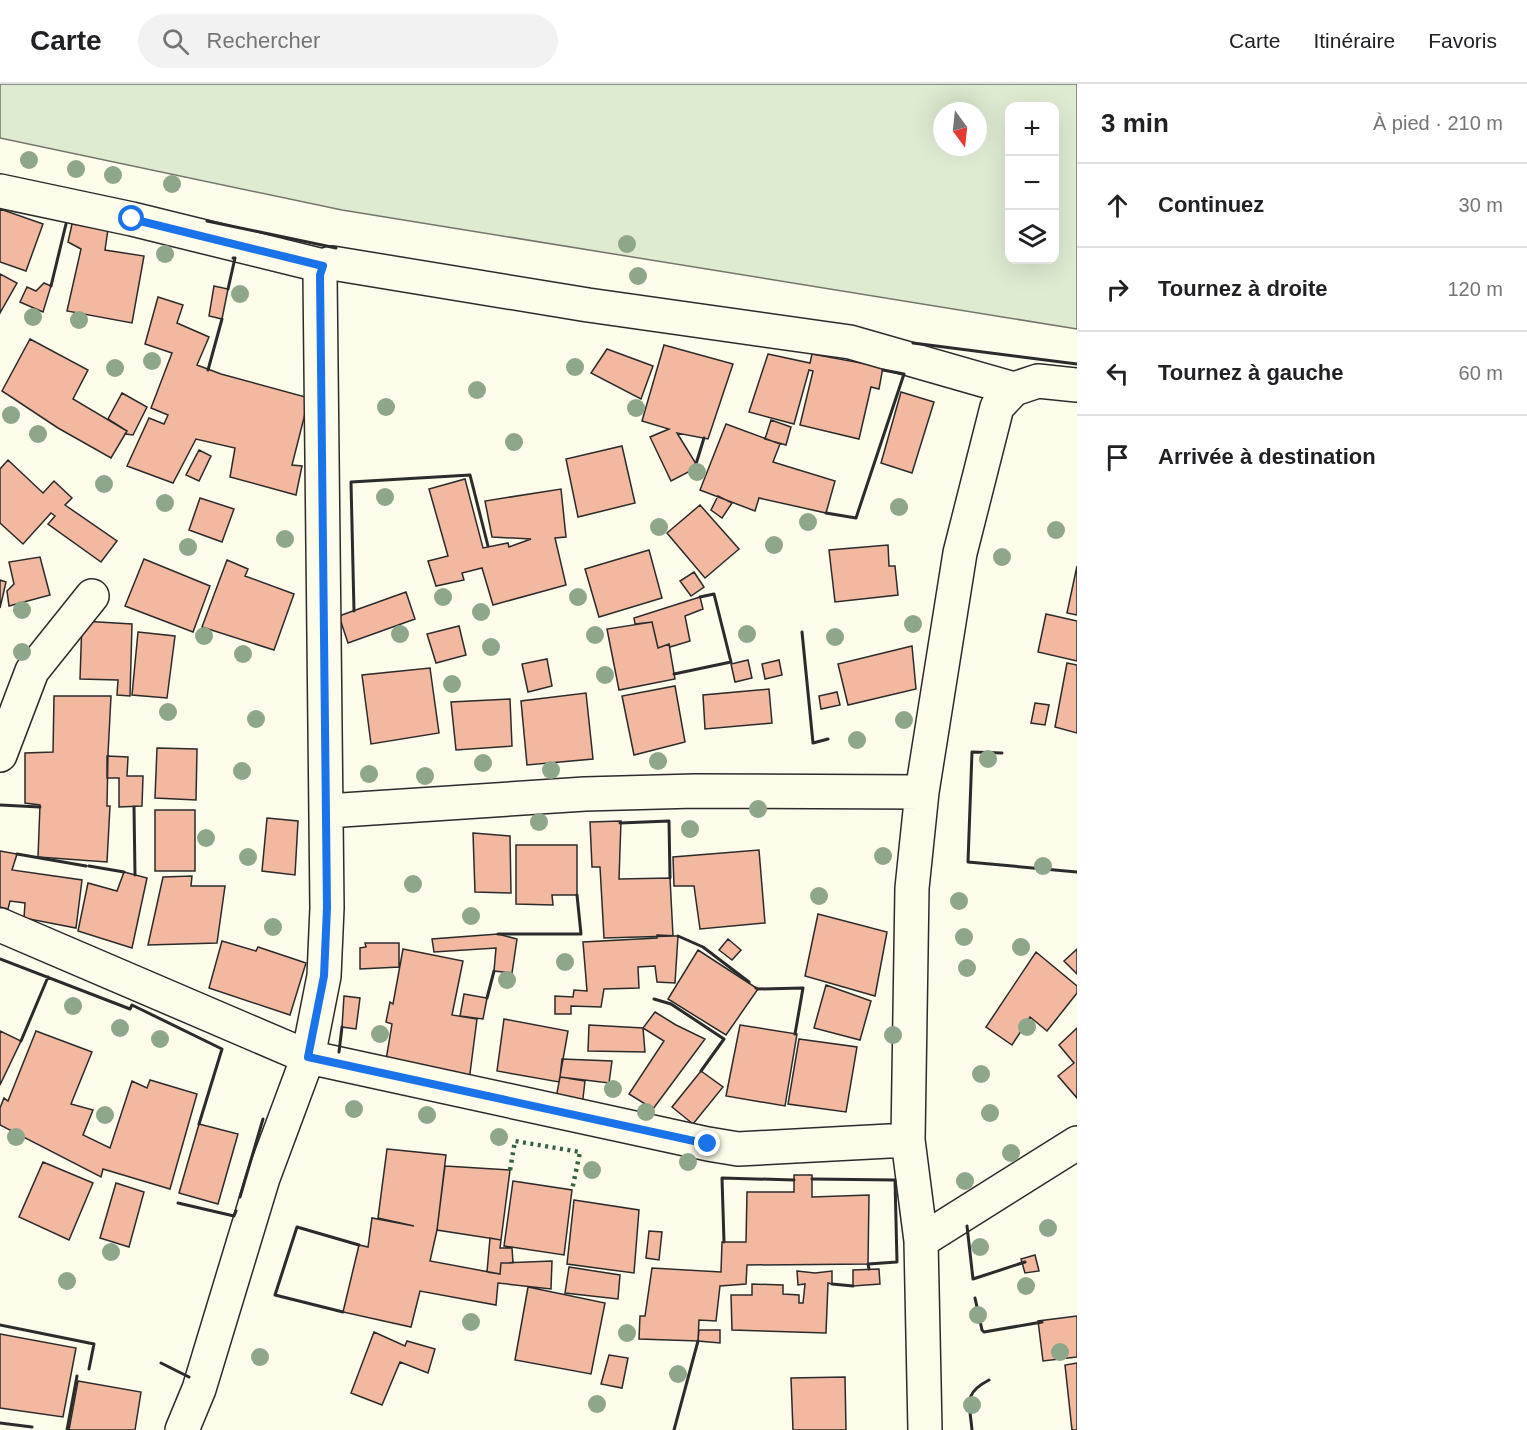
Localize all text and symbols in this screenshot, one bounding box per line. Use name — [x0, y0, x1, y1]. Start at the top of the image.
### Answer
search box — [138, 14, 558, 68]
text: Carte — [30, 25, 102, 56]
icon: search — [159, 25, 192, 58]
text: Rechercher — [207, 28, 320, 53]
text: Carte — [1229, 29, 1280, 52]
text: Itinéraire — [1313, 29, 1395, 52]
text: Favoris — [1428, 29, 1497, 52]
north arrow — [933, 102, 987, 156]
map controls — [1005, 102, 1059, 264]
button: + — [1005, 102, 1059, 156]
text: 3 min — [1101, 108, 1169, 138]
text: À pied · 210 m — [1373, 112, 1503, 134]
button: − — [1005, 156, 1059, 210]
icon: ahead — [1101, 189, 1134, 222]
text: Continuez — [1158, 192, 1264, 217]
text: 30 m — [1459, 194, 1503, 216]
route start — [118, 205, 144, 231]
button: layers — [1005, 210, 1059, 264]
icon: right — [1101, 273, 1134, 306]
text: Tournez à droite — [1158, 276, 1328, 301]
text: 120 m — [1447, 278, 1503, 300]
icon: left — [1101, 357, 1134, 390]
text: Tournez à gauche — [1158, 360, 1343, 385]
text: 60 m — [1459, 362, 1503, 384]
icon: arrive — [1101, 441, 1134, 474]
text: Arrivée à destination — [1158, 444, 1376, 469]
route end — [694, 1130, 720, 1156]

